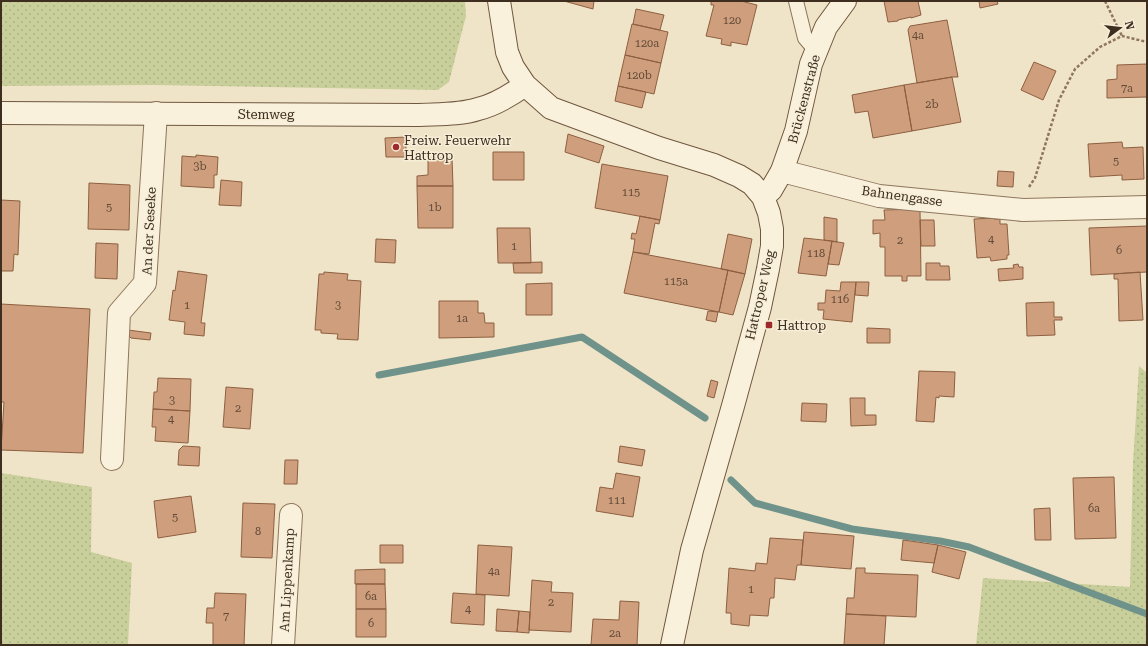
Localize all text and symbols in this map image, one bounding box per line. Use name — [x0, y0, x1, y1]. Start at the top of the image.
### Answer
north arrow — [1100, 8, 1140, 48]
house number: 120 — [723, 14, 741, 27]
text: N — [1122, 20, 1137, 32]
house number: 4a — [912, 29, 924, 42]
house number: 120a — [635, 37, 659, 50]
street label: Brückenstraße — [785, 53, 823, 145]
house number: 120b — [626, 69, 652, 82]
house number: 7a — [1121, 82, 1133, 95]
house number: 2b — [925, 98, 939, 111]
street label: Stemweg — [238, 107, 295, 122]
place label: Freiw. Feuerwehr Hattrop — [404, 133, 512, 163]
marker: Freiw. Feuerwehr Hattrop — [391, 142, 401, 152]
house number: 5 — [1113, 155, 1119, 168]
house number: 3b — [193, 160, 207, 173]
street label: Bahnengasse — [861, 183, 943, 209]
street label: An der Seseke — [139, 186, 159, 276]
house number: 115 — [622, 186, 640, 199]
house number: 5 — [106, 201, 112, 214]
house number: 1b — [428, 201, 442, 214]
house number: 4 — [988, 233, 995, 246]
house number: 2 — [897, 234, 903, 247]
house number: 1 — [511, 240, 517, 253]
house number: 6 — [1116, 244, 1122, 257]
house number: 118 — [807, 247, 825, 260]
street label: Hattroper Weg — [742, 248, 778, 342]
house number: 115a — [664, 275, 688, 288]
house number: 116 — [831, 293, 849, 306]
house number: 1 — [184, 299, 190, 312]
house number: 3 — [335, 299, 341, 312]
house number: 1a — [456, 312, 468, 325]
place label: Hattrop — [777, 318, 826, 333]
marker: Hattrop — [764, 320, 774, 330]
house number: 3 — [169, 394, 175, 407]
house number: 2 — [235, 402, 241, 415]
house number: 4 — [168, 413, 175, 426]
house number: 111 — [608, 494, 626, 507]
house number: 6a — [1088, 502, 1100, 515]
house number: 5 — [172, 511, 178, 524]
house number: 8 — [255, 525, 261, 538]
street label: Am Lippenkamp — [277, 528, 297, 632]
house number: 4a — [488, 565, 500, 578]
house number: 1 — [748, 583, 754, 596]
house number: 6a — [365, 590, 377, 603]
house number: 2 — [548, 596, 554, 609]
house number: 4 — [465, 603, 472, 616]
house number: 7 — [223, 610, 229, 623]
house number: 6 — [368, 617, 374, 630]
house number: 2a — [609, 627, 621, 640]

